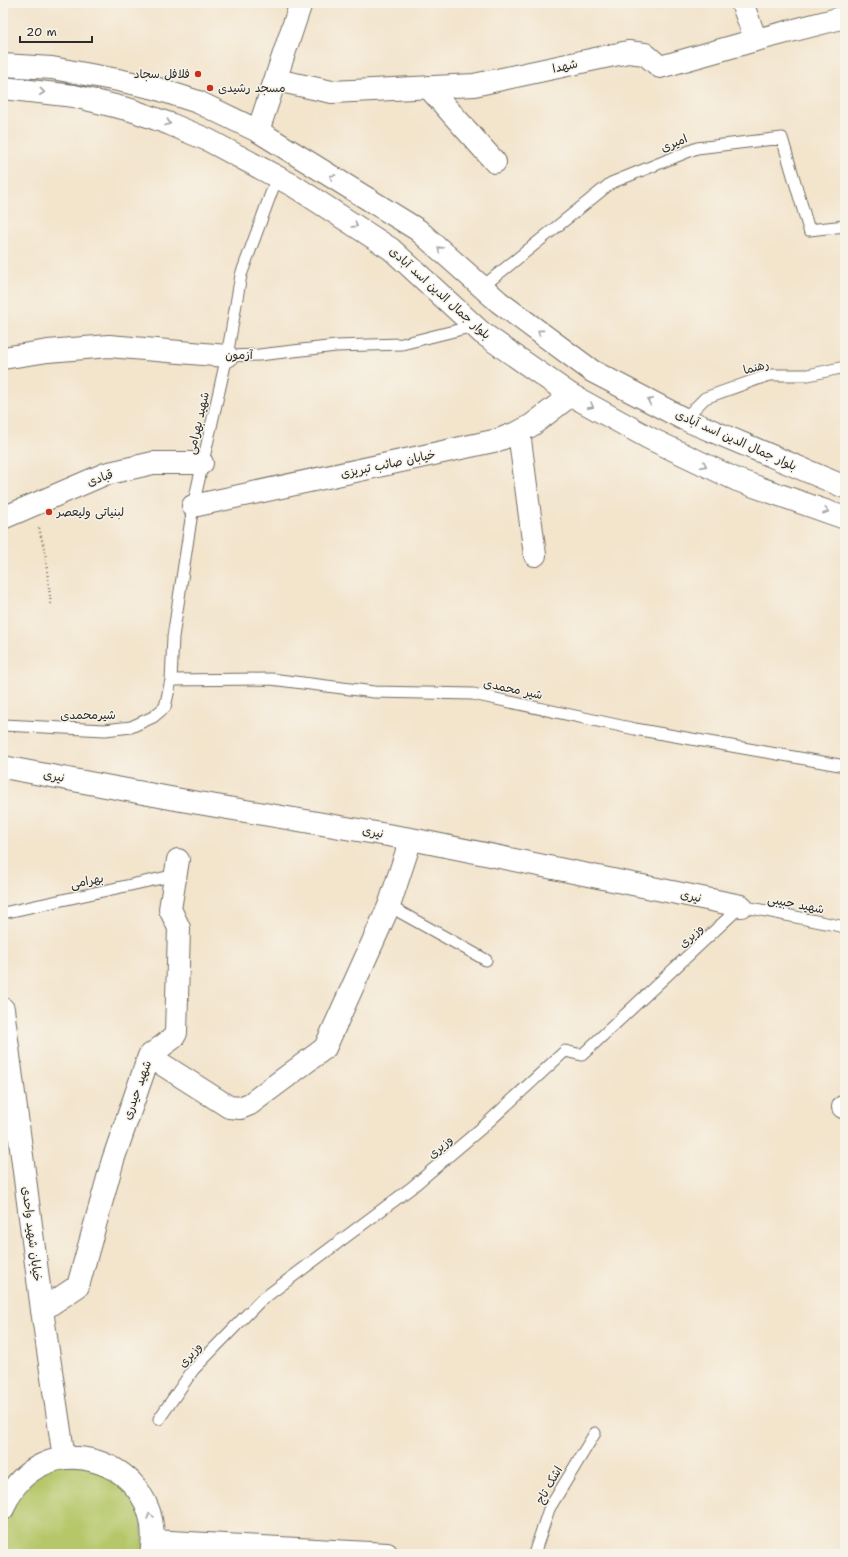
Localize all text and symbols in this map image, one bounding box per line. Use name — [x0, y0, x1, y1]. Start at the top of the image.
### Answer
scale bar — [20, 18, 92, 44]
text: 20 m — [26, 24, 57, 40]
street label: شهدا — [551, 55, 579, 77]
place label: فلافل سجاد — [134, 66, 190, 82]
marker: فلافل سجاد — [193, 69, 203, 79]
place label: مسجد رشیدی — [218, 80, 286, 96]
marker: مسجد رشیدی — [205, 83, 215, 93]
one-way arrow — [39, 87, 45, 96]
one-way arrow — [164, 119, 171, 127]
street label: امیری — [658, 130, 690, 156]
one-way arrow — [329, 174, 336, 181]
one-way arrow — [351, 221, 358, 228]
street label: بلوار جمال الدین اسد آبادی — [386, 243, 494, 343]
one-way arrow — [437, 247, 444, 254]
one-way arrow — [537, 330, 544, 337]
street label: آزمون — [225, 347, 254, 363]
street label: رهنما — [741, 356, 771, 378]
street label: شهید بهرامی — [183, 390, 213, 456]
one-way arrow — [647, 398, 654, 405]
one-way arrow — [587, 401, 594, 409]
street label: بلوار جمال الدین اسد آبادی — [673, 406, 799, 474]
street label: خیابان صائب تبریزی — [339, 446, 437, 482]
one-way arrow — [700, 460, 708, 468]
street label: قبادی — [85, 466, 115, 490]
place label: لبنیاتی ولیعصر — [56, 504, 124, 520]
one-way arrow — [822, 506, 829, 515]
marker: لبنیاتی ولیعصر — [44, 507, 54, 517]
street label: شیر محمدی — [482, 675, 544, 703]
street label: شیرمحمدی — [60, 707, 116, 723]
street label: نیری — [42, 766, 66, 786]
street label: نیری — [361, 822, 385, 842]
street label: بهرامی — [69, 870, 105, 892]
street label: نیری — [679, 886, 703, 906]
street label: شهید حبیبی — [766, 891, 826, 917]
street label: وزیری — [675, 920, 707, 952]
street label: شهید حیدری — [119, 1058, 155, 1122]
street label: وزیری — [424, 1132, 456, 1162]
street label: خیابان شهید واحدی — [18, 1186, 46, 1282]
street label: وزیری — [175, 1339, 205, 1371]
street label: اشک تاج — [532, 1463, 567, 1507]
one-way arrow — [146, 1512, 154, 1519]

